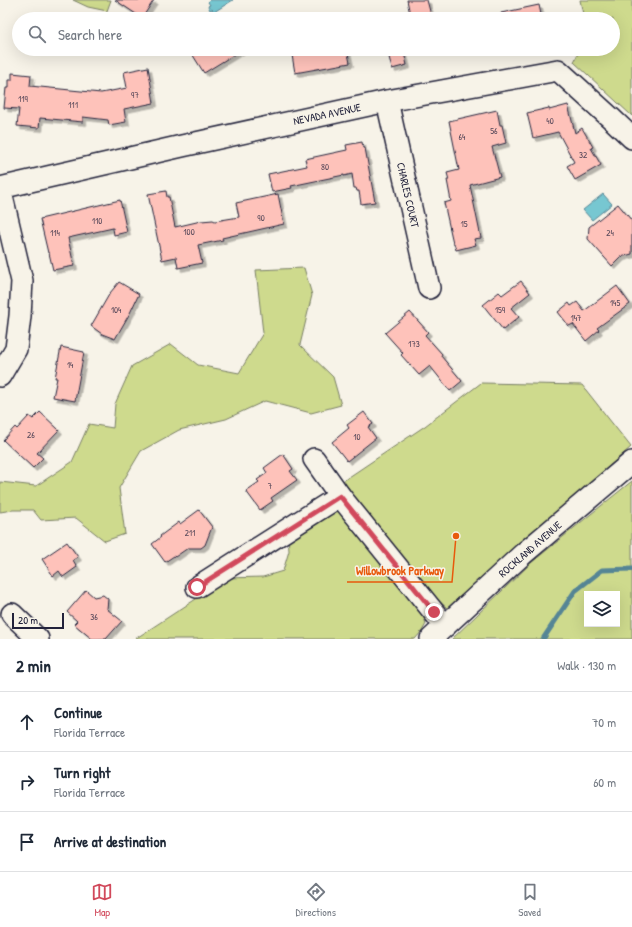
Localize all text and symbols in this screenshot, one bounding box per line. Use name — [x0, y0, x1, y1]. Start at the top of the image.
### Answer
search box — [12, 12, 620, 56]
icon: search — [26, 23, 48, 45]
text: Search here — [58, 24, 122, 45]
house number: 97 — [131, 89, 139, 101]
house number: 119 — [18, 93, 29, 105]
house number: 111 — [68, 99, 78, 111]
street label: NEVADA AVENUE — [292, 100, 362, 128]
house number: 40 — [546, 115, 554, 127]
house number: 56 — [490, 125, 498, 137]
house number: 64 — [459, 131, 466, 143]
house number: 32 — [579, 149, 588, 161]
house number: 80 — [321, 161, 329, 173]
street label: CHARLES COURT — [394, 161, 422, 230]
house number: 90 — [257, 212, 265, 224]
house number: 110 — [92, 215, 102, 227]
house number: 15 — [460, 218, 468, 230]
house number: 100 — [183, 226, 195, 238]
house number: 114 — [50, 227, 61, 239]
house number: 24 — [606, 227, 614, 239]
house number: 145 — [610, 297, 620, 309]
house number: 104 — [111, 304, 122, 316]
house number: 159 — [495, 304, 506, 316]
house number: 147 — [570, 312, 582, 324]
house number: 173 — [408, 338, 420, 350]
house number: 14 — [67, 359, 74, 371]
house number: 26 — [27, 429, 35, 441]
house number: 10 — [353, 431, 361, 443]
house number: 7 — [268, 480, 273, 492]
street label: ROCKLAND AVENUE — [496, 518, 565, 580]
house number: 211 — [185, 527, 195, 539]
callout: Willowbrook Parkway — [347, 558, 452, 582]
text: Willowbrook Parkway — [356, 562, 444, 580]
route start — [188, 578, 206, 596]
map controls — [584, 591, 620, 627]
button: layers — [584, 591, 620, 627]
route end — [425, 603, 443, 621]
scale bar — [12, 611, 64, 630]
house number: 36 — [90, 611, 98, 623]
text: 20 m — [18, 613, 38, 627]
text: 2 min — [16, 654, 51, 677]
text: Walk · 130 m — [557, 656, 616, 674]
text: Continue — [54, 702, 102, 723]
icon: ahead — [16, 711, 38, 733]
text: 70 m — [592, 713, 616, 731]
text: Florida Terrace — [54, 723, 125, 741]
text: Turn right — [54, 762, 110, 783]
icon: right — [16, 771, 38, 793]
text: 60 m — [593, 773, 616, 791]
text: Florida Terrace — [54, 783, 125, 801]
icon: arrive — [16, 831, 38, 853]
text: Arrive at destination — [54, 831, 166, 852]
tab: Map — [91, 881, 113, 919]
tab: Directions — [296, 881, 336, 919]
tab: Saved — [518, 881, 541, 919]

